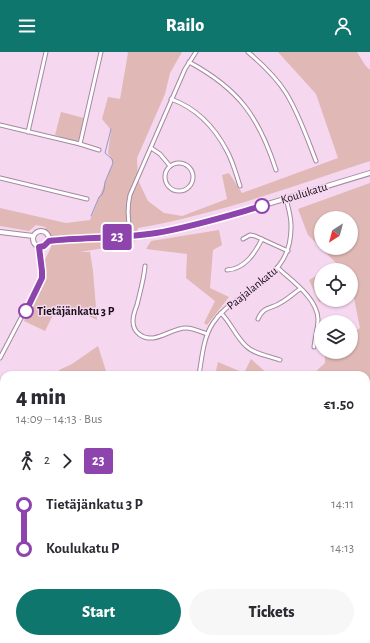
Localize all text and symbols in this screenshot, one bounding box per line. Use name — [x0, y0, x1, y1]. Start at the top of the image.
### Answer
icon: menu — [16, 15, 38, 37]
icon: person — [332, 15, 354, 37]
text: Railo — [166, 17, 204, 35]
street label: Koulukatu — [279, 180, 329, 206]
unlabelled marker — [254, 198, 270, 214]
north arrow — [314, 211, 358, 255]
map controls — [314, 211, 358, 359]
line badge: 23 — [99, 224, 135, 250]
text: 23 — [111, 230, 123, 244]
button: locate — [314, 263, 358, 307]
street label: Paajalankatu — [225, 264, 280, 313]
marker: Tietäjänkatu 3 P — [18, 303, 34, 319]
place label: Tietäjänkatu 3 P — [37, 305, 115, 318]
button: layers — [314, 315, 358, 359]
text: 4 min — [16, 386, 66, 408]
text: €1.50 — [324, 397, 354, 412]
text: 14:09 – 14:13 · Bus — [16, 413, 102, 426]
icon: walk — [16, 450, 38, 472]
icon: forward — [56, 450, 78, 472]
text: 2 — [44, 454, 50, 467]
text: 23 — [92, 454, 105, 468]
text: Tietäjänkatu 3 P — [46, 497, 143, 512]
text: 14:11 — [331, 498, 354, 511]
text: Koulukatu P — [46, 541, 119, 556]
text: 14:13 — [330, 542, 354, 555]
button: Start — [16, 589, 181, 635]
button: Tickets — [189, 589, 354, 635]

